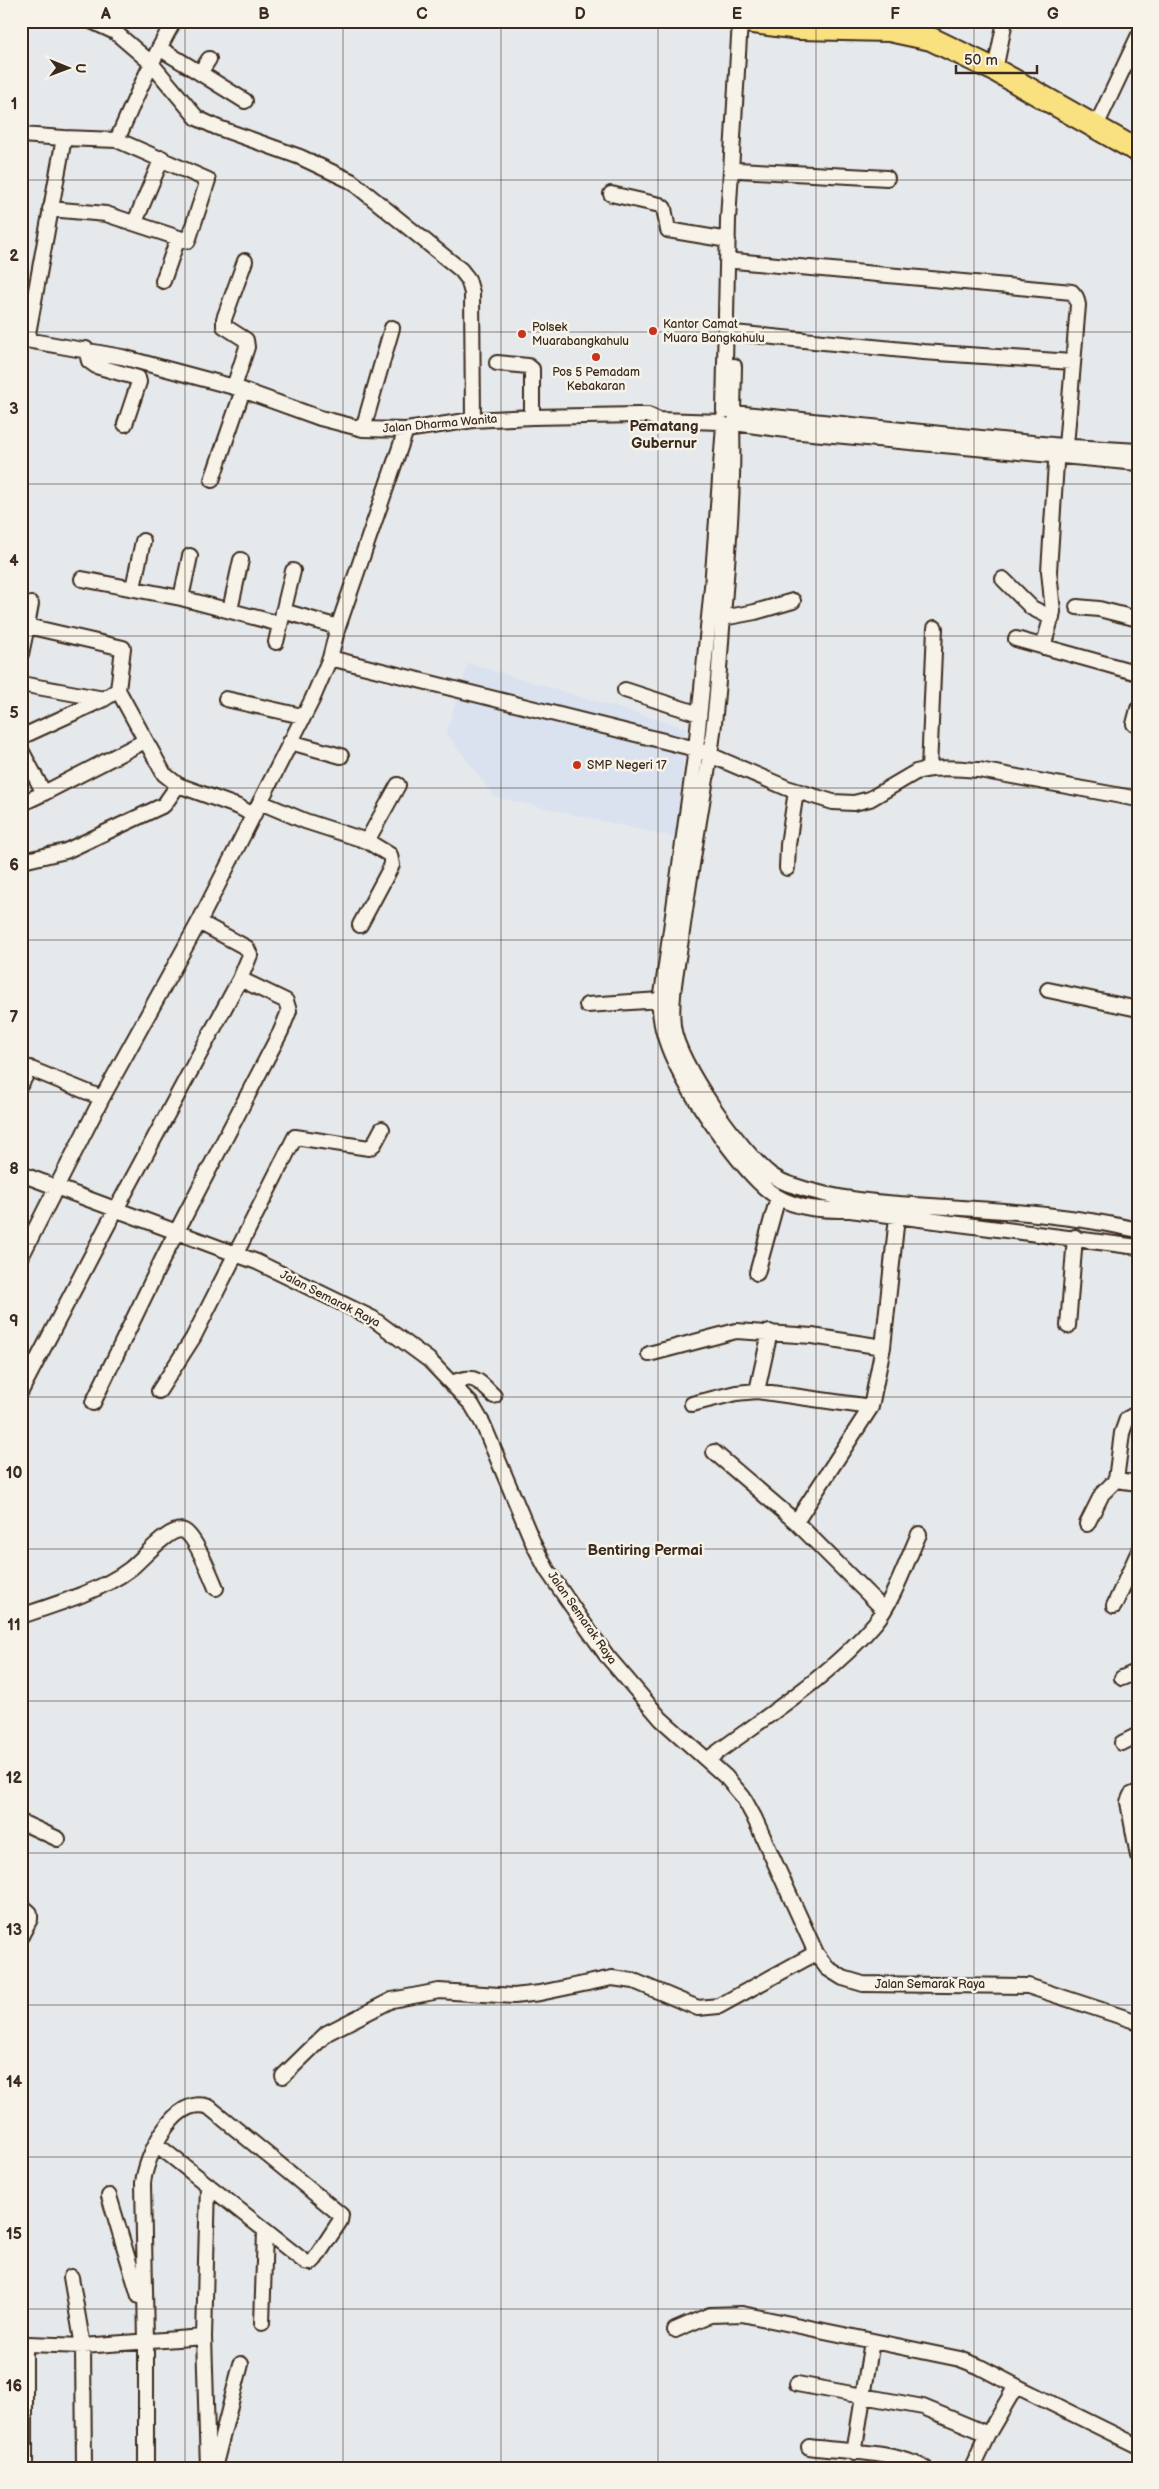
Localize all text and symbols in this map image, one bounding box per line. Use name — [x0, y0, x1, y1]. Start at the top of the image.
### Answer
text: A — [100, 5, 111, 24]
text: B — [258, 5, 270, 24]
text: C — [416, 5, 428, 24]
text: D — [574, 5, 586, 24]
text: E — [732, 5, 742, 24]
text: F — [890, 5, 900, 24]
text: G — [1047, 5, 1059, 24]
north arrow — [42, 42, 92, 92]
scale bar — [956, 42, 1038, 74]
text: 50 m — [964, 51, 998, 70]
text: U — [72, 63, 89, 73]
text: 1 — [11, 95, 17, 114]
text: 2 — [9, 247, 19, 266]
place label: Kantor Camat Muara Bangkahulu — [663, 317, 765, 346]
place label: Polsek Muarabangkahulu — [532, 320, 629, 349]
marker: Kantor Camat Muara Bangkahulu — [647, 325, 659, 337]
marker: Polsek Muarabangkahulu — [516, 328, 528, 340]
marker: Pos 5 Pemadam Kebakaran — [590, 351, 602, 363]
place label: Pos 5 Pemadam Kebakaran — [552, 365, 640, 394]
text: 3 — [9, 400, 19, 419]
street label: Jalan Dharma Wanita — [382, 412, 498, 436]
district label: Pematang Gubernur — [629, 417, 699, 453]
text: 4 — [9, 552, 19, 571]
text: 5 — [9, 704, 19, 723]
place label: SMP Negeri 17 — [587, 758, 667, 773]
marker: SMP Negeri 17 — [571, 759, 583, 771]
text: 6 — [9, 856, 19, 875]
text: 7 — [10, 1008, 19, 1027]
text: 8 — [9, 1160, 19, 1179]
street label: Jalan Semarak Raya — [277, 1267, 383, 1331]
text: 9 — [9, 1312, 19, 1331]
text: 10 — [6, 1464, 22, 1483]
district label: Bentiring Permai — [587, 1541, 703, 1560]
street label: Jalan Semarak Raya — [544, 1569, 620, 1668]
text: 11 — [7, 1616, 21, 1635]
text: 12 — [6, 1769, 23, 1788]
text: 13 — [6, 1921, 22, 1940]
street label: Jalan Semarak Raya — [875, 1977, 985, 1992]
text: 14 — [6, 2073, 23, 2092]
text: 15 — [6, 2225, 22, 2244]
text: 16 — [6, 2377, 23, 2396]

